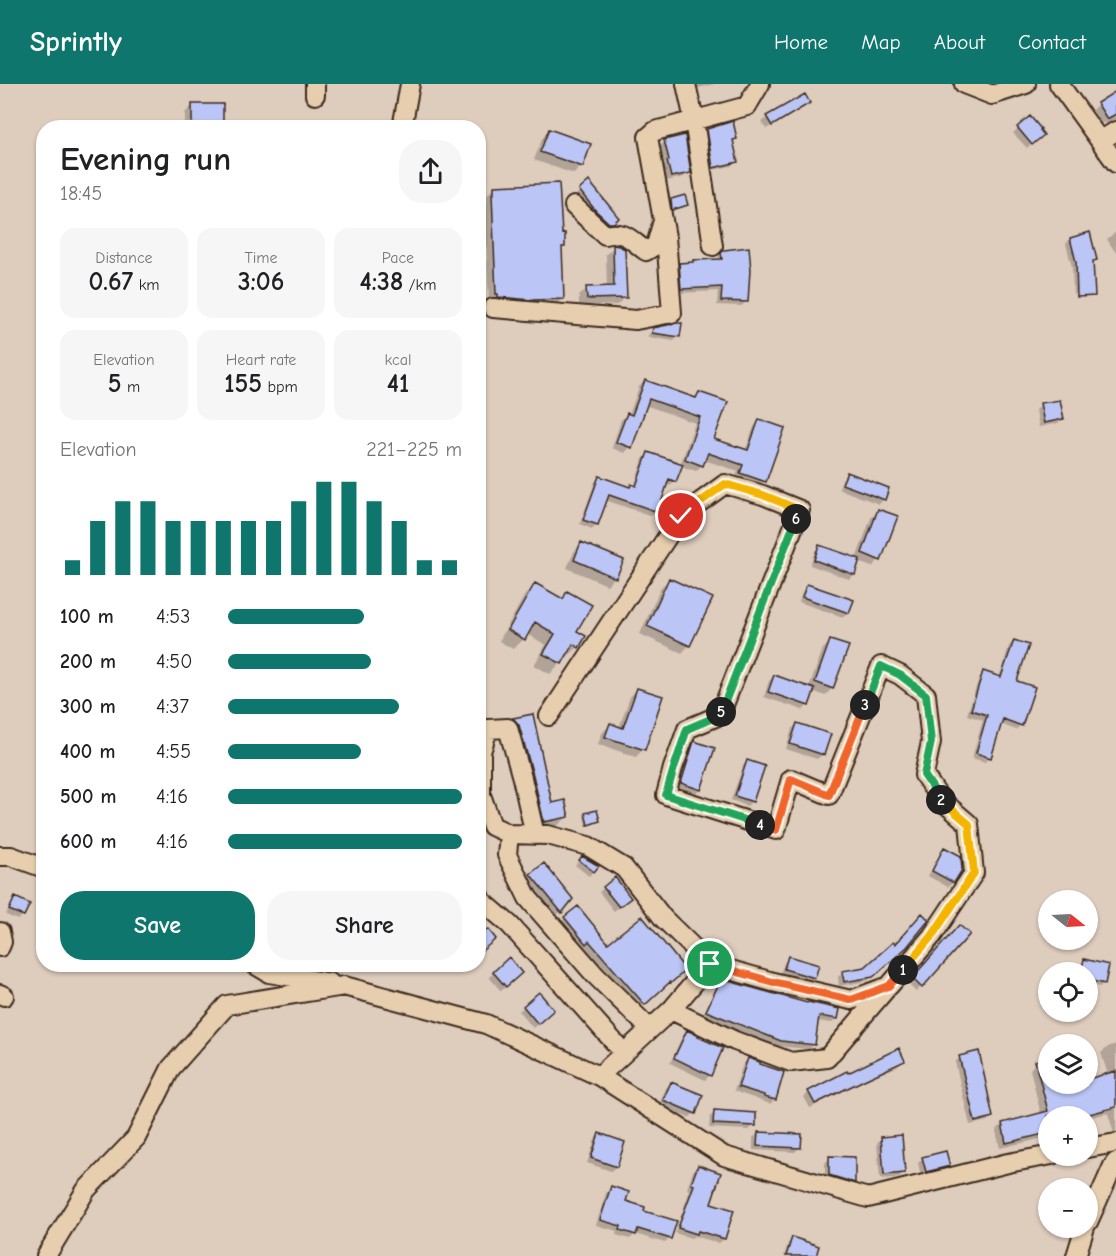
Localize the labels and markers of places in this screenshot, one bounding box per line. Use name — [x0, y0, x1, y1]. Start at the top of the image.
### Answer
pin — [655, 490, 706, 541]
pin: 6 — [781, 504, 811, 534]
pin: 3 — [850, 690, 880, 720]
pin: 5 — [706, 697, 736, 727]
pin: 2 — [926, 785, 956, 815]
pin: 4 — [745, 810, 775, 840]
pin — [684, 938, 735, 989]
pin: 1 — [888, 955, 918, 985]

